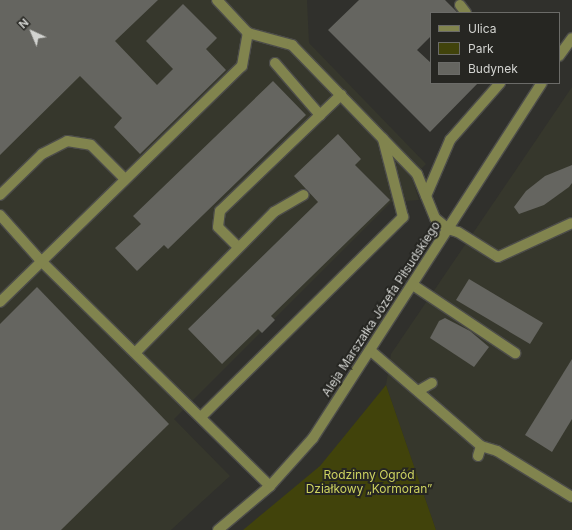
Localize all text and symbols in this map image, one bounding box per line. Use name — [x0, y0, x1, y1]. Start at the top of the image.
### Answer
north arrow — [12, 12, 52, 52]
legend — [430, 12, 560, 84]
text: N — [16, 15, 32, 31]
text: Ulica — [468, 21, 496, 36]
text: Park — [468, 41, 494, 56]
text: Budynek — [468, 61, 518, 76]
street label: Aleja Marszałka Józefa Piłsudskiego — [319, 219, 443, 399]
park label: Rodzinny Ogród Działkowy „Kormoran” — [306, 468, 432, 496]

